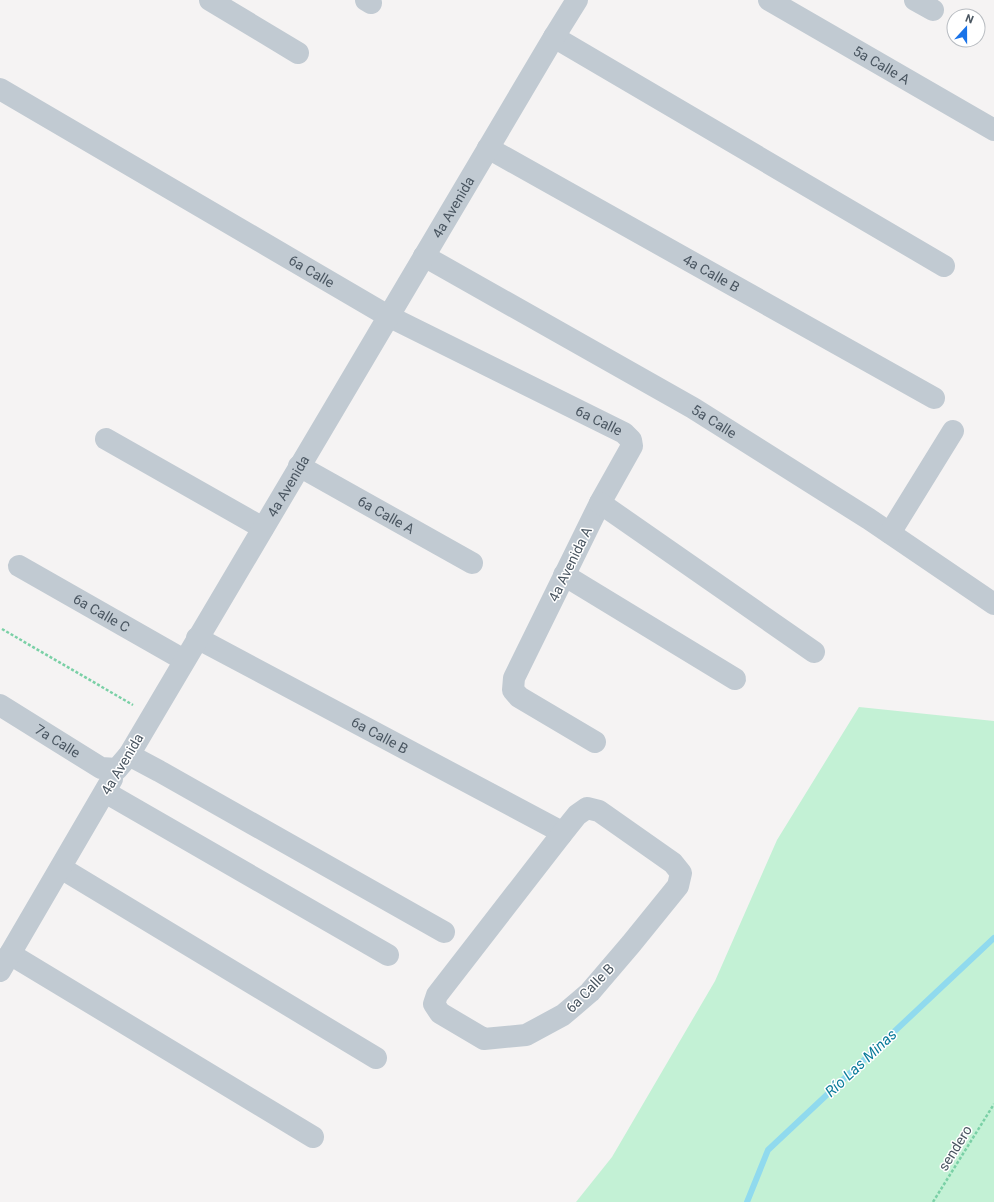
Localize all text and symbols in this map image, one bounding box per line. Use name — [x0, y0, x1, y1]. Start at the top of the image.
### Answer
north arrow — [946, 8, 986, 48]
text: N — [963, 12, 976, 27]
street label: 5a Calle A — [850, 42, 913, 88]
street label: 4a Avenida — [429, 174, 478, 241]
street label: 4a Calle B — [680, 251, 742, 295]
street label: 6a Calle — [286, 252, 337, 291]
street label: 5a Calle — [689, 401, 740, 441]
street label: 6a Calle — [573, 402, 625, 439]
street label: 4a Avenida — [264, 452, 313, 520]
street label: 6a Calle A — [355, 493, 417, 537]
street label: 4a Avenida A — [545, 524, 595, 604]
street label: 6a Calle C — [70, 591, 133, 635]
street label: 6a Calle B — [349, 714, 411, 757]
street label: 7a Calle — [32, 721, 83, 761]
street label: 4a Avenida — [97, 731, 147, 797]
street label: 6a Calle B — [563, 960, 617, 1016]
water label: Río Las Minas — [822, 1025, 900, 1101]
street label: sendero — [935, 1122, 975, 1174]

